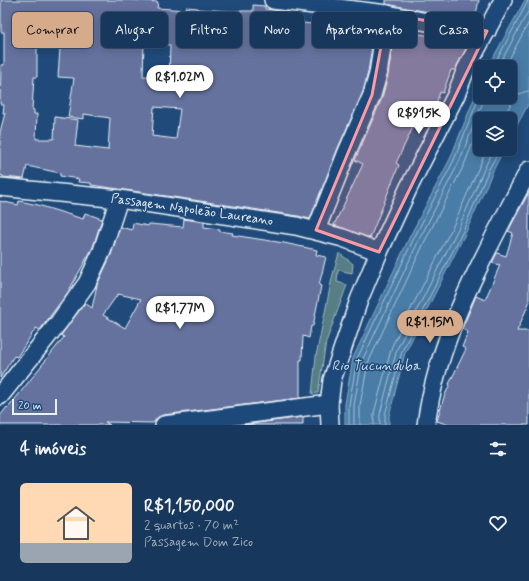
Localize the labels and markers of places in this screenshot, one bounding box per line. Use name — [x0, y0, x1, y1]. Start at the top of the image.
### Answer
pin: R$1.02M — [143, 65, 217, 99]
pin: R$915K — [386, 101, 452, 135]
pin: R$1.77M — [143, 296, 217, 330]
pin: R$1.15M — [393, 310, 467, 344]

